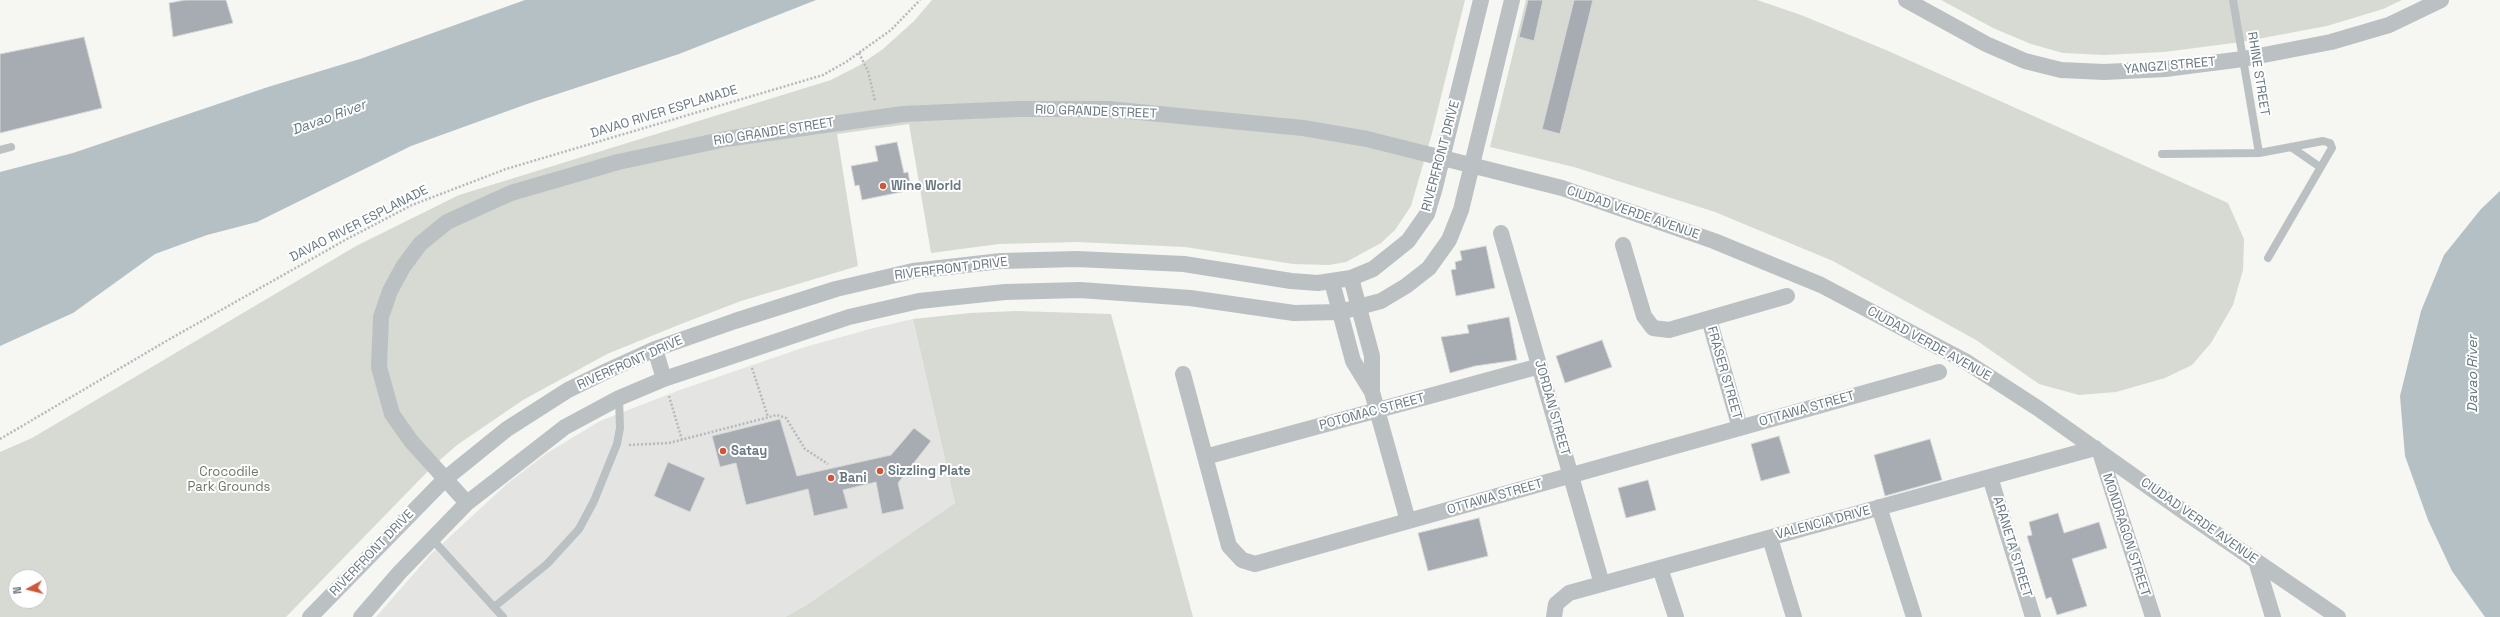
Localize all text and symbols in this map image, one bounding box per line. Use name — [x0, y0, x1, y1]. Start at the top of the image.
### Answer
street label: RHINE STREET — [2244, 31, 2272, 117]
street label: YANGZI STREET — [2123, 54, 2217, 78]
street label: DAVAO RIVER ESPLANADE — [589, 82, 739, 142]
water label: Davao River — [290, 97, 368, 139]
street label: RIVERFRONT DRIVE — [1419, 99, 1463, 213]
street label: RIO GRANDE STREET — [1035, 102, 1157, 122]
street label: RIO GRANDE STREET — [713, 115, 835, 149]
place label: Wine World — [891, 178, 961, 194]
marker: Wine World — [878, 181, 888, 191]
street label: DAVAO RIVER ESPLANADE — [287, 182, 431, 266]
street label: CIUDAD VERDE AVENUE — [1565, 183, 1701, 243]
street label: RIVERFRONT DRIVE — [894, 254, 1008, 284]
street label: CIUDAD VERDE AVENUE — [1864, 303, 1994, 385]
street label: FRASER STREET — [1703, 325, 1745, 421]
street label: RIVERFRONT DRIVE — [575, 333, 685, 393]
water label: Davao River — [2465, 335, 2481, 413]
street label: JORDAN STREET — [1531, 358, 1573, 458]
street label: OTTAWA STREET — [1757, 388, 1857, 430]
street label: POTOMAC STREET — [1317, 390, 1427, 434]
place label: Satay — [731, 443, 767, 459]
marker: Satay — [718, 446, 728, 456]
place label: Sizzling Plate — [888, 463, 971, 479]
park label: Crocodile Park Grounds — [188, 464, 270, 495]
marker: Sizzling Plate — [875, 466, 885, 476]
place label: Bani — [839, 470, 867, 486]
street label: MONDRAGON STREET — [2099, 472, 2153, 598]
marker: Bani — [826, 473, 836, 483]
street label: CIUDAD VERDE AVENUE — [2138, 475, 2260, 567]
street label: OTTAWA STREET — [1445, 476, 1545, 518]
street label: ARANETA STREET — [1989, 495, 2035, 599]
street label: VALENCIA DRIVE — [1774, 503, 1872, 543]
street label: RIVERFRONT DRIVE — [327, 507, 417, 599]
north arrow — [8, 569, 48, 609]
text: N — [10, 586, 24, 595]

